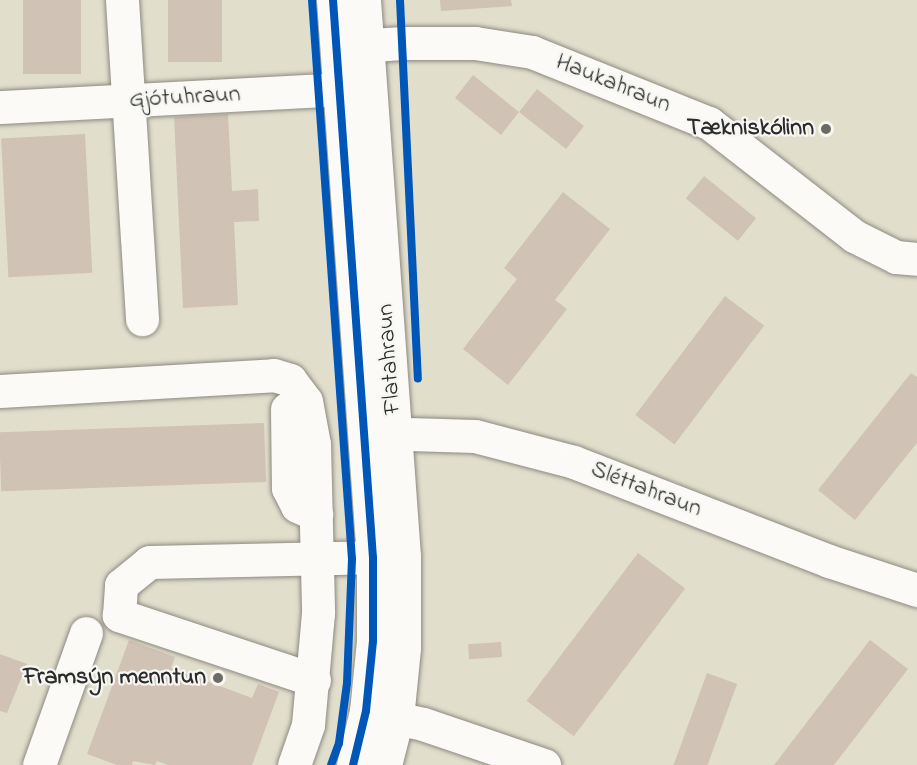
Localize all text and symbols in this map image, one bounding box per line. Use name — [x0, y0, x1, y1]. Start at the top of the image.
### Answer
street label: Haukahraun — [551, 48, 675, 120]
street label: Gjótuhraun — [129, 81, 241, 115]
place label: Tækniskólinn — [687, 115, 814, 143]
marker: Tækniskólinn — [819, 122, 833, 136]
street label: Flatahraun — [372, 303, 408, 415]
street label: Sléttahraun — [586, 456, 706, 524]
place label: Framsýn menntun — [23, 664, 206, 692]
marker: Framsýn menntun — [211, 671, 225, 685]

